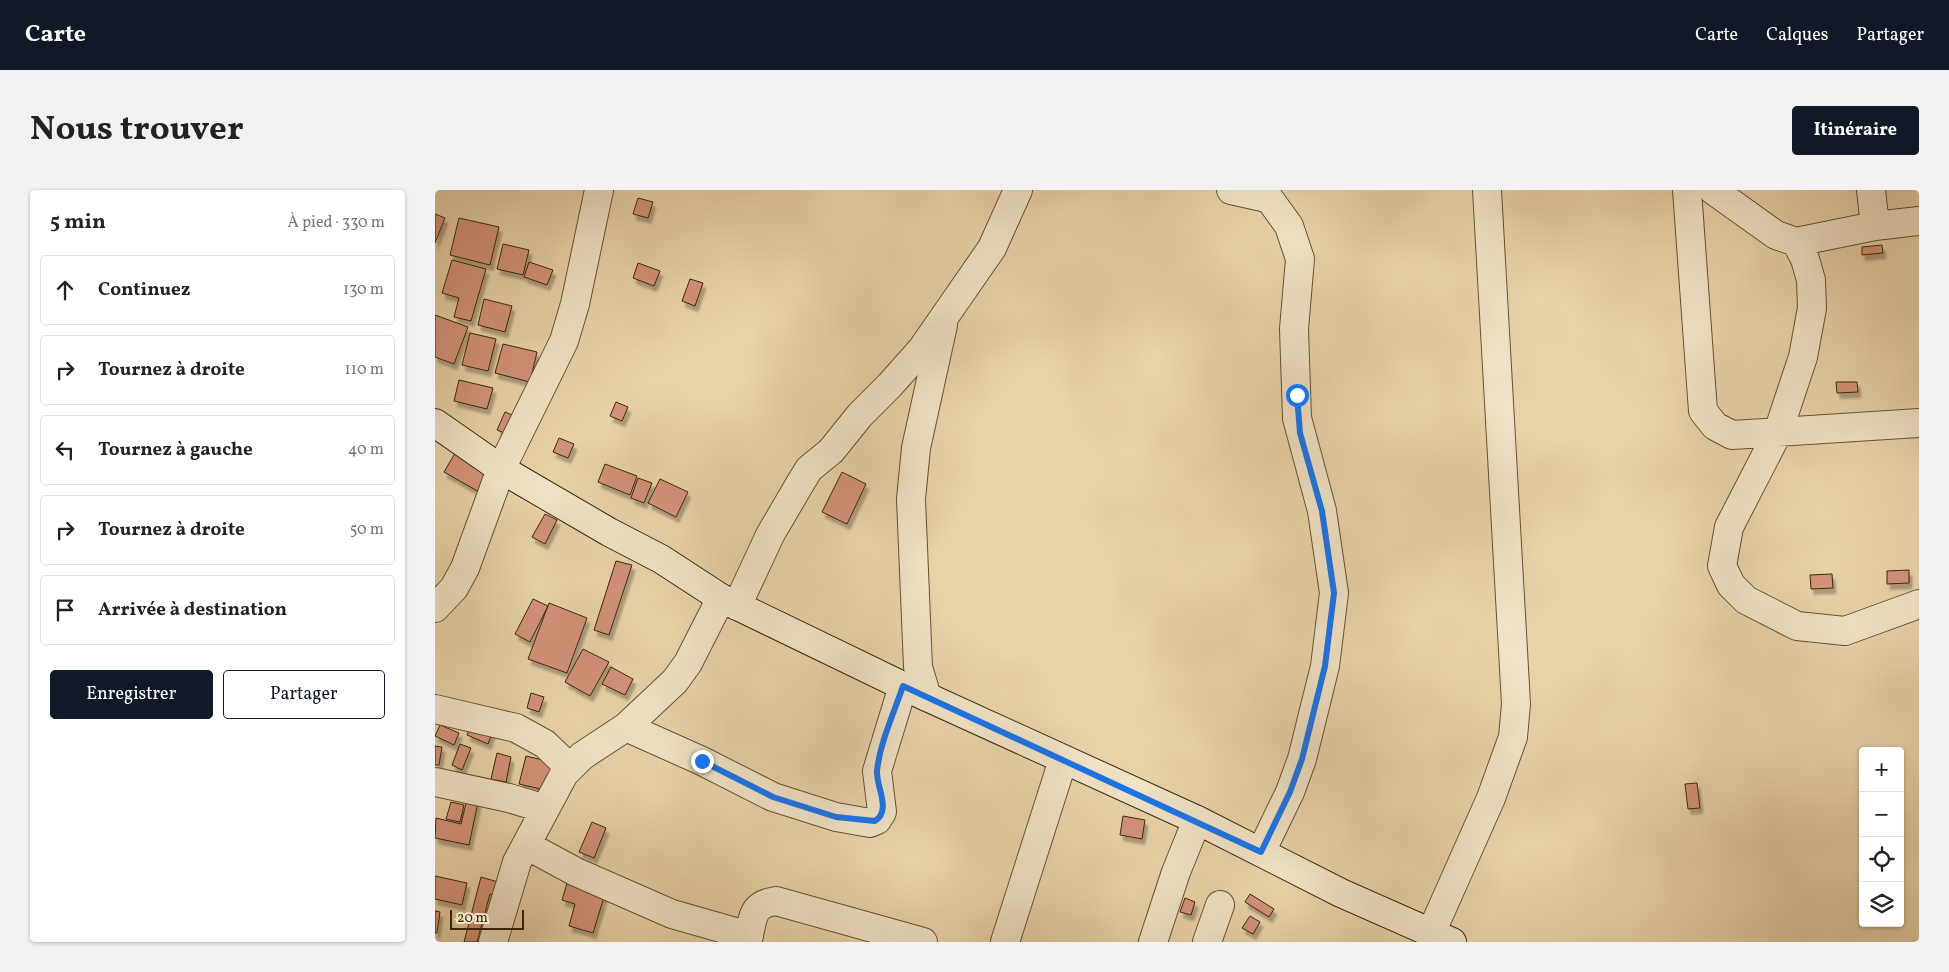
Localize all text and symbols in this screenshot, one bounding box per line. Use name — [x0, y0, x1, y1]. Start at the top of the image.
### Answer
text: Carte — [25, 18, 86, 52]
text: Carte — [1695, 23, 1738, 48]
text: Calques — [1766, 23, 1828, 48]
text: Partager — [1856, 23, 1924, 48]
text: Nous trouver — [30, 106, 244, 154]
button: Itinéraire — [1792, 106, 1919, 155]
text: 5 min — [50, 208, 106, 237]
text: À pied · 330 m — [287, 212, 385, 234]
icon: ahead — [51, 276, 79, 304]
text: Continuez — [98, 277, 190, 303]
text: 130 m — [343, 279, 384, 301]
icon: right — [51, 356, 79, 384]
text: Tournez à droite — [98, 357, 245, 383]
text: 110 m — [345, 359, 384, 381]
route start — [1286, 384, 1309, 407]
icon: left — [51, 436, 79, 464]
text: Tournez à gauche — [98, 437, 253, 463]
text: 40 m — [348, 439, 384, 461]
icon: right — [51, 516, 79, 544]
text: Tournez à droite — [98, 517, 245, 543]
text: 50 m — [350, 519, 384, 541]
icon: arrive — [51, 596, 79, 624]
text: Arrivée à destination — [98, 597, 287, 623]
button: Enregistrer — [50, 670, 213, 719]
button: Partager — [223, 670, 385, 719]
map controls — [1859, 747, 1904, 927]
button: + — [1859, 747, 1904, 792]
route end — [691, 750, 714, 773]
button: − — [1859, 792, 1904, 837]
button: locate — [1859, 837, 1904, 882]
button: layers — [1859, 882, 1904, 927]
scale bar — [450, 907, 524, 930]
text: 20 m — [457, 909, 488, 928]

